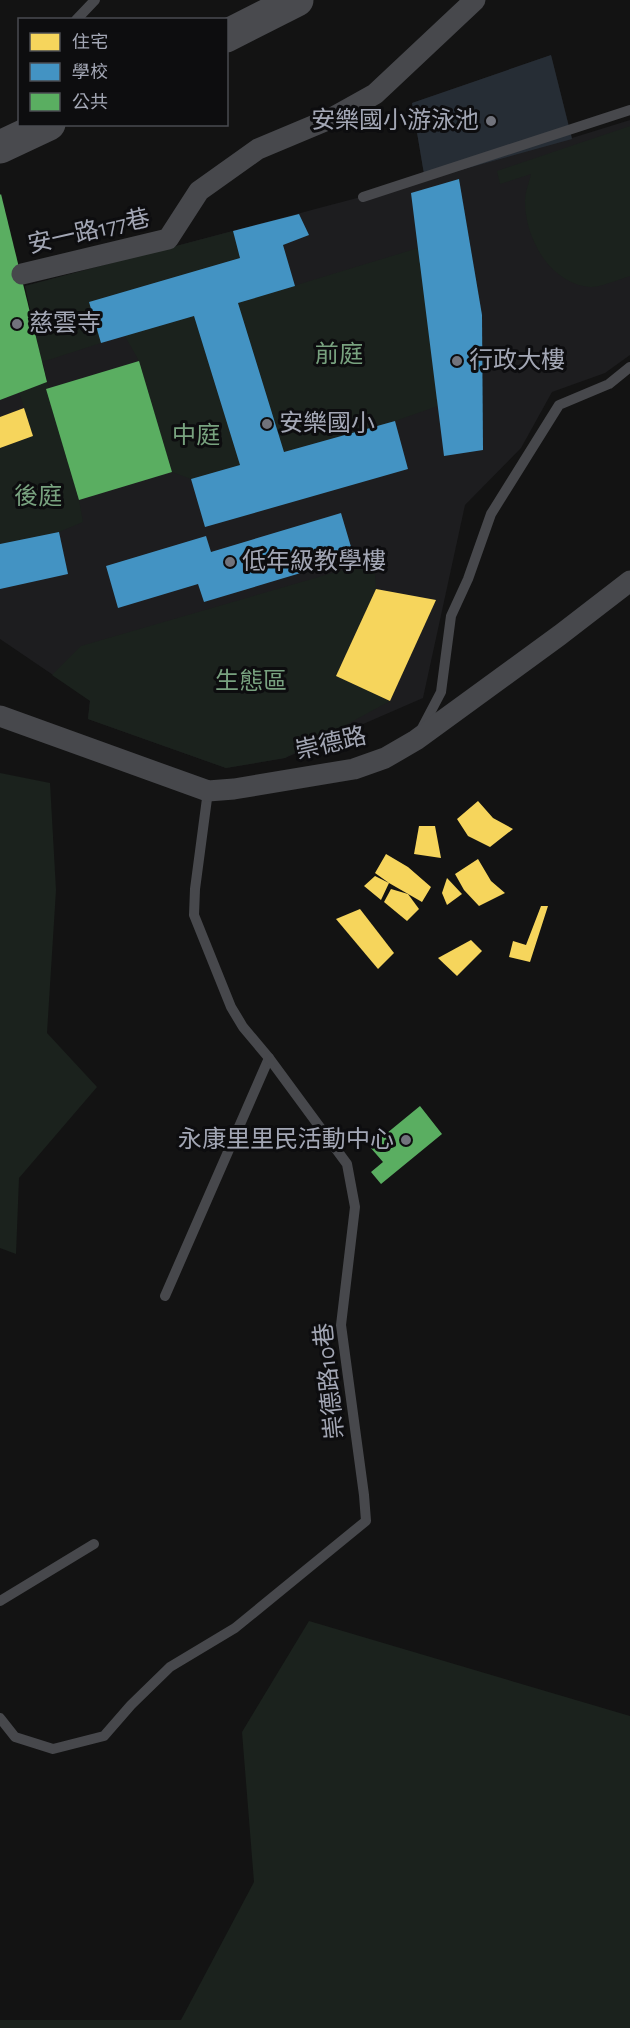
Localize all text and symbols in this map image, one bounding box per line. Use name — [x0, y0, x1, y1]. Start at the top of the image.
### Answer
legend — [18, 18, 228, 126]
text: 住宅 — [72, 32, 108, 52]
text: 學校 — [72, 62, 108, 82]
text: 公共 — [72, 93, 108, 112]
place label: 安樂國小游泳池 — [311, 107, 479, 133]
marker: 安樂國小游泳池 — [484, 114, 498, 128]
street label: 安一路177巷 — [25, 204, 152, 258]
place label: 慈雲寺 — [29, 310, 101, 336]
marker: 慈雲寺 — [10, 317, 24, 331]
park label: 前庭 — [315, 341, 363, 367]
place label: 行政大樓 — [469, 347, 565, 373]
marker: 行政大樓 — [450, 354, 464, 368]
place label: 安樂國小 — [279, 410, 375, 436]
marker: 安樂國小 — [260, 417, 274, 431]
park label: 中庭 — [172, 422, 220, 448]
park label: 後庭 — [14, 483, 62, 509]
place label: 低年級教學樓 — [242, 548, 386, 574]
marker: 低年級教學樓 — [223, 555, 237, 569]
park label: 生態區 — [215, 668, 287, 694]
street label: 崇德路 — [293, 722, 369, 764]
place label: 永康里里民活動中心 — [178, 1126, 394, 1152]
marker: 永康里里民活動中心 — [399, 1133, 413, 1147]
street label: 崇德路10巷 — [310, 1322, 348, 1441]

